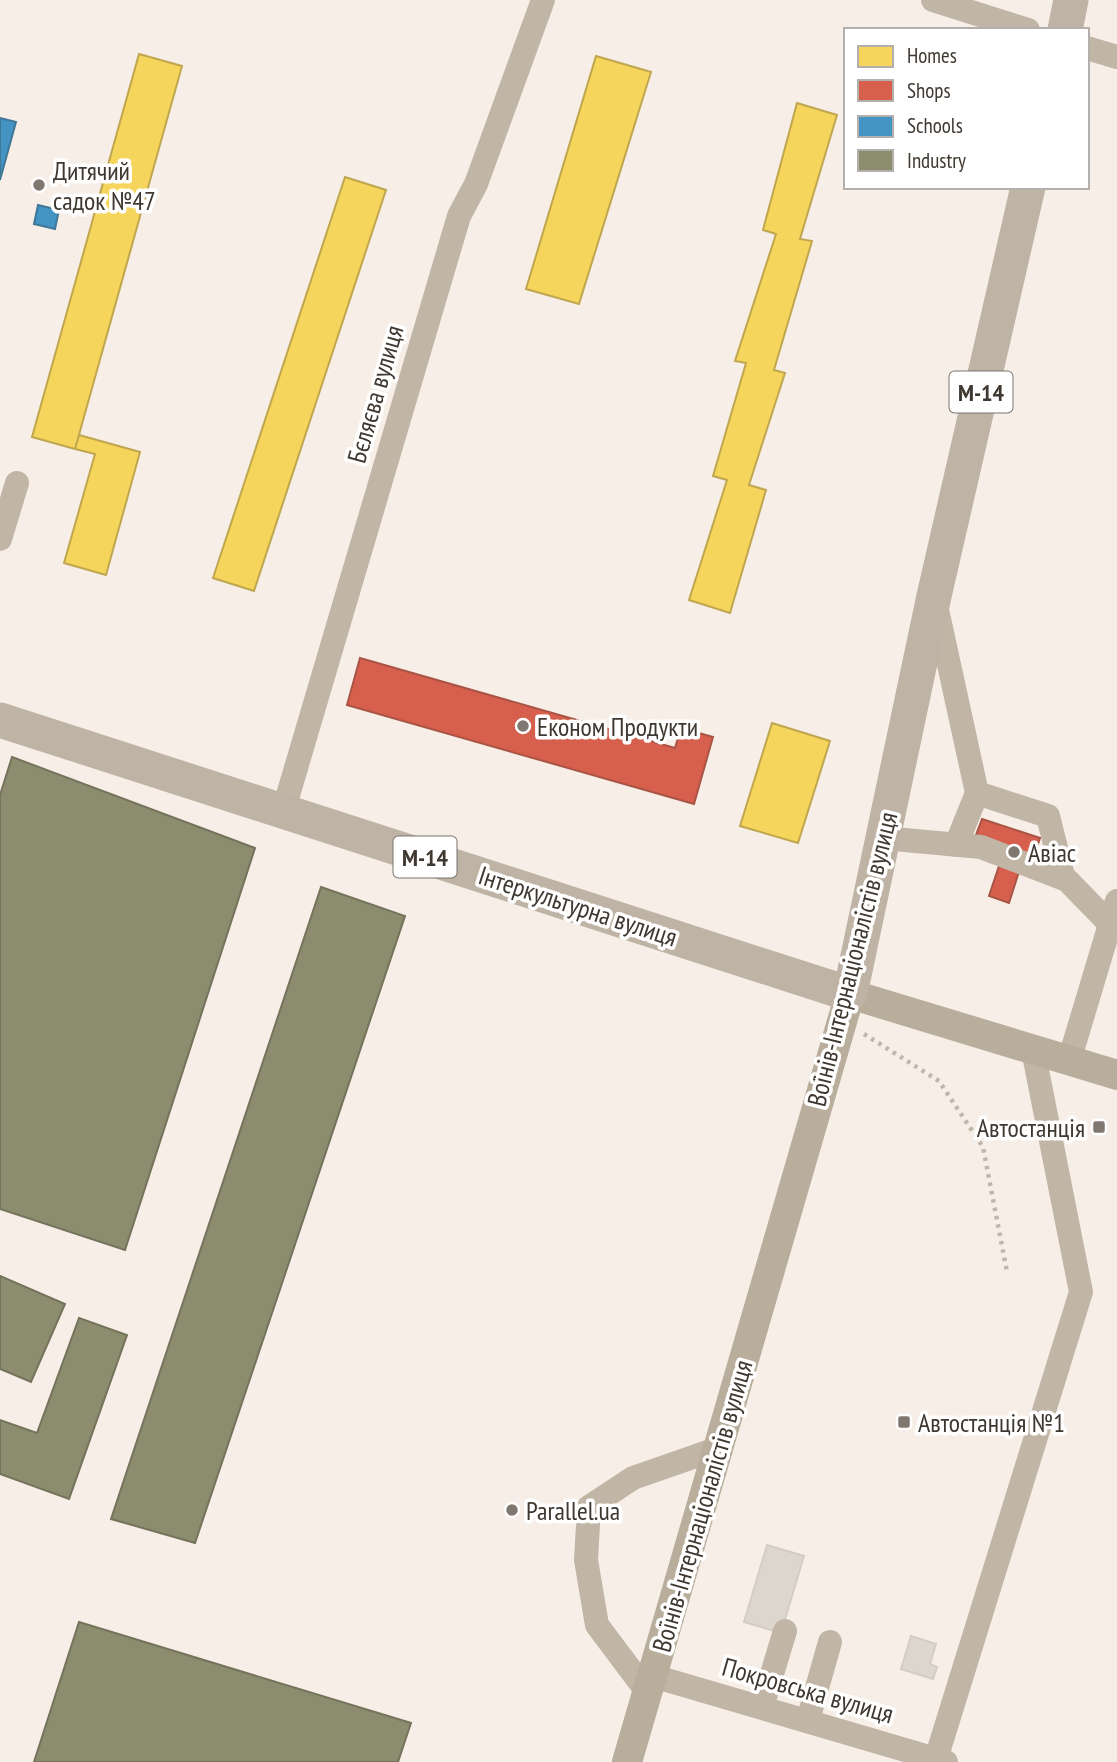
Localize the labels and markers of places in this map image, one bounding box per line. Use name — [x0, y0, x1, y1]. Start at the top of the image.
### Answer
place label: Дитячий садок №47 — [53, 154, 156, 217]
marker: Дитячий садок №47 — [31, 177, 47, 193]
place label: Економ Продукти — [537, 710, 698, 743]
marker: Економ Продукти — [515, 718, 531, 734]
place label: Авіас — [1028, 836, 1076, 869]
marker: Авіас — [1006, 844, 1022, 860]
place label: Автостанція — [977, 1111, 1085, 1144]
marker: Автостанція — [1091, 1119, 1107, 1135]
place label: Автостанція №1 — [918, 1406, 1065, 1439]
marker: Автостанція №1 — [896, 1414, 912, 1430]
place label: Parallel.ua — [526, 1494, 620, 1527]
marker: Parallel.ua — [504, 1502, 520, 1518]

